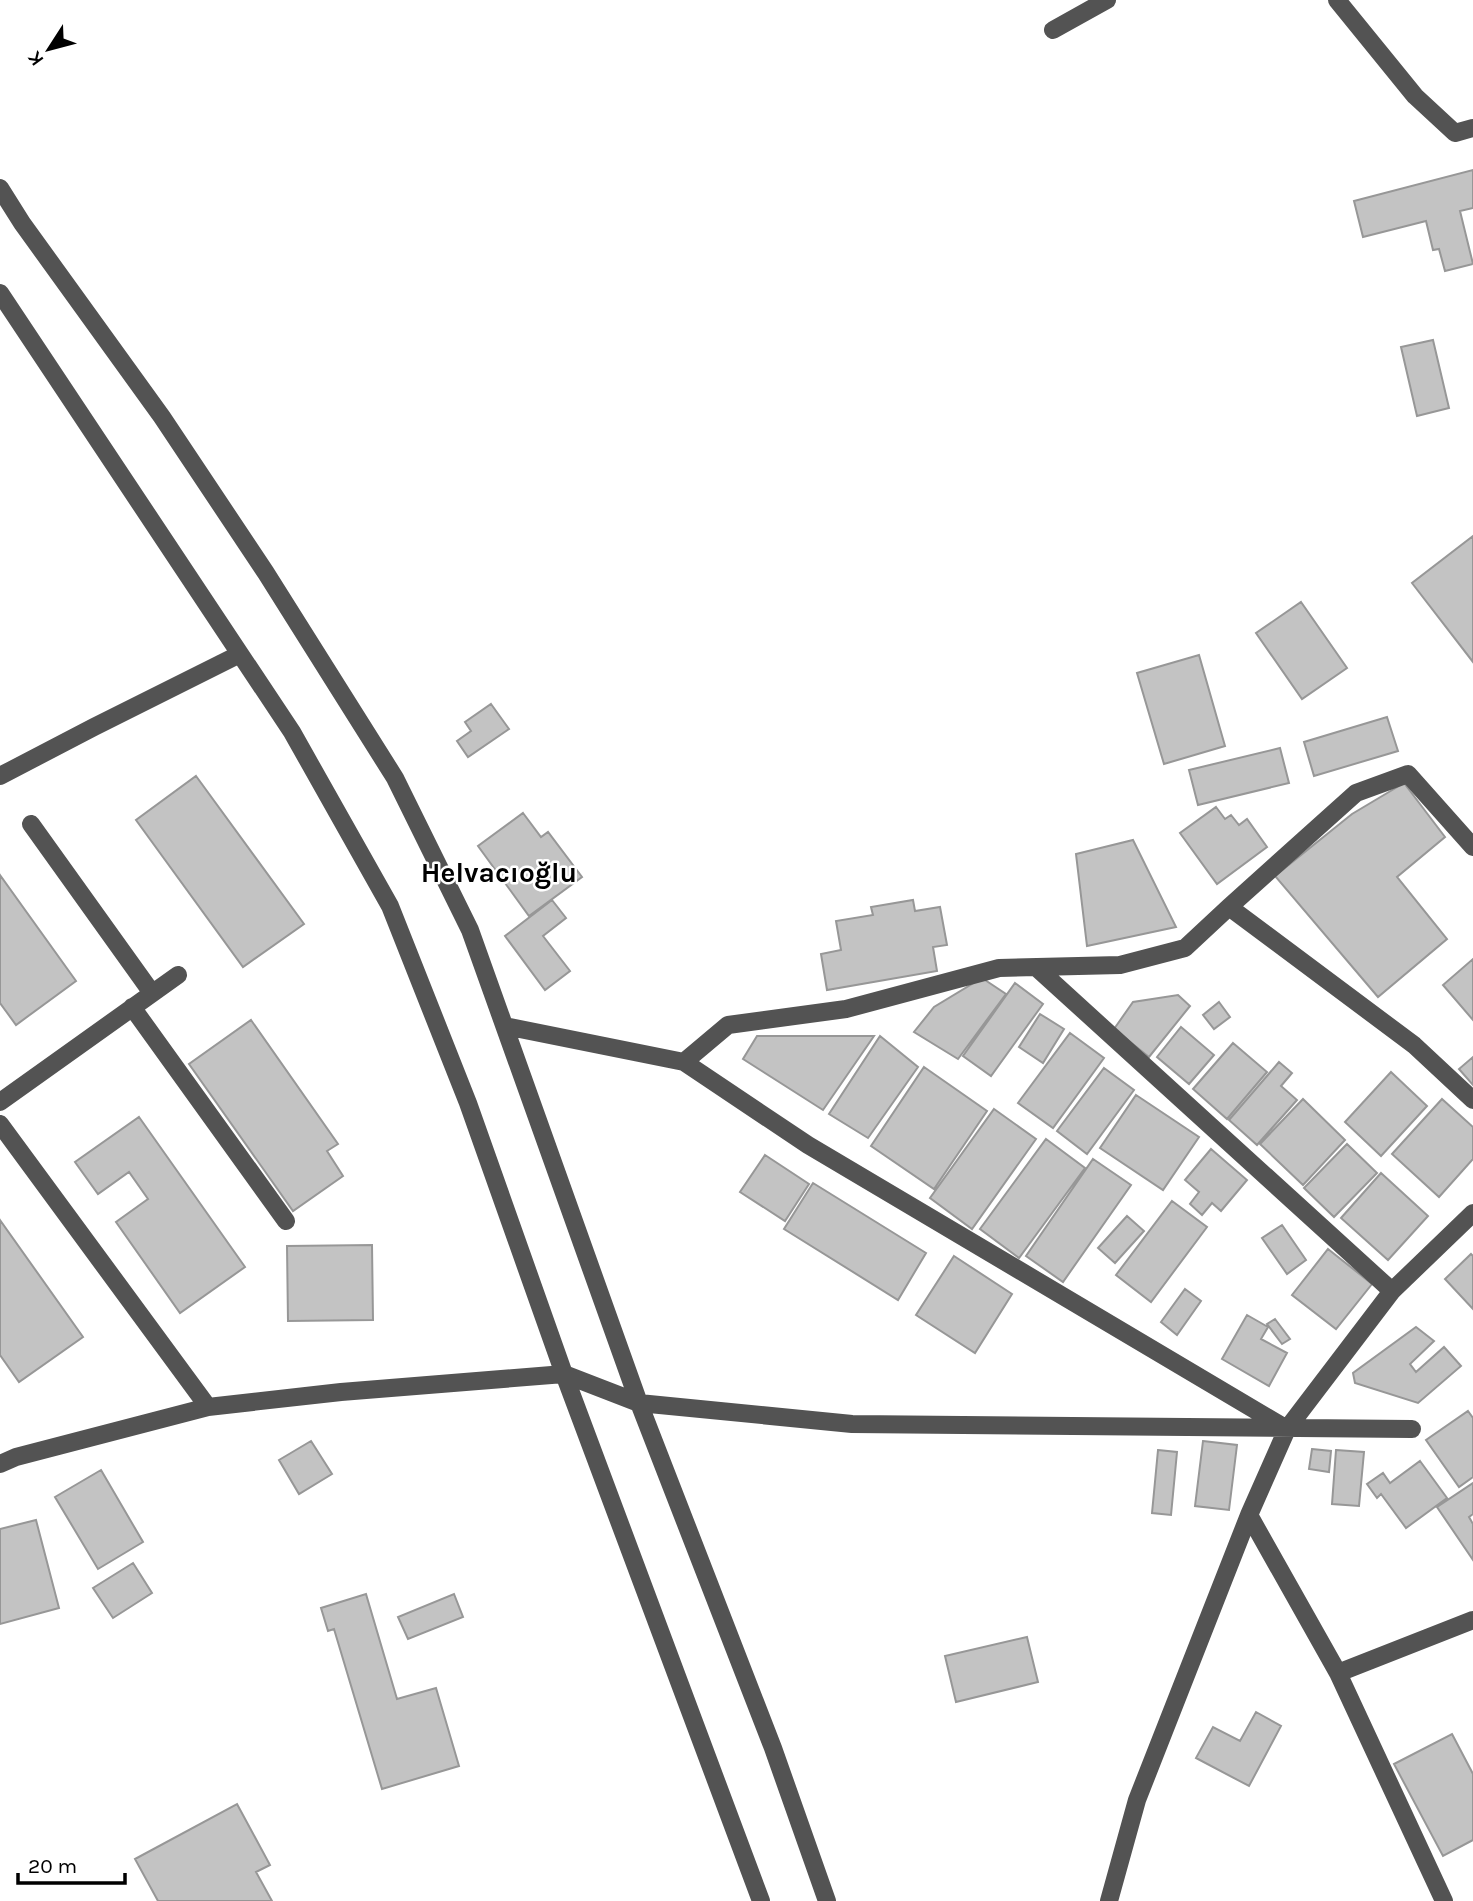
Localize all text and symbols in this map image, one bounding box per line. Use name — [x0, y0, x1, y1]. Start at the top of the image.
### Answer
north arrow — [14, 14, 84, 84]
text: K — [23, 46, 49, 70]
district label: Helvacıoğlu — [421, 856, 577, 889]
scale bar — [18, 1842, 124, 1886]
text: 20 m — [28, 1854, 77, 1878]

